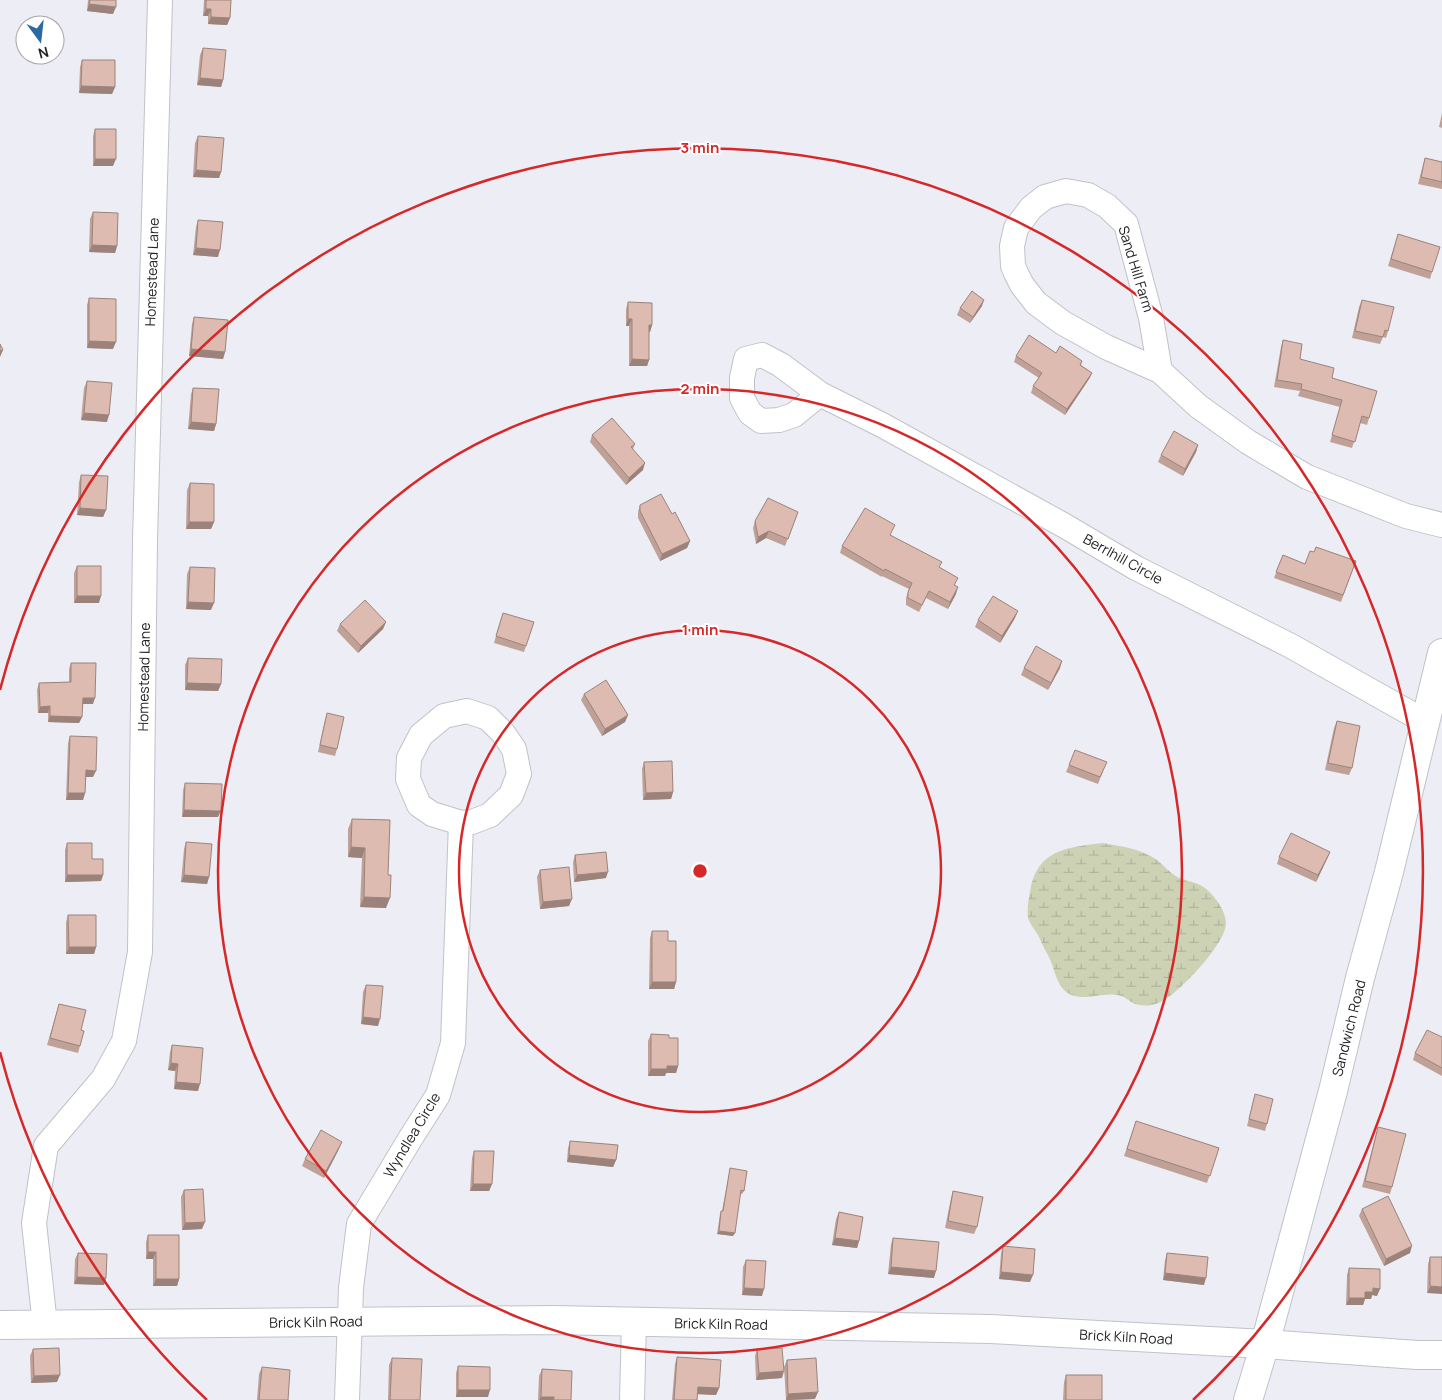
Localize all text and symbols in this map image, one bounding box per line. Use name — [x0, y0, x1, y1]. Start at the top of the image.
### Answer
north arrow — [15, 15, 65, 65]
text: N — [36, 43, 51, 64]
text: 3 min — [681, 137, 719, 158]
street label: Homestead Lane — [140, 217, 163, 327]
street label: Sand Hill Farm — [1114, 223, 1159, 315]
text: 2 min — [680, 378, 720, 399]
street label: BerrIhill Circle — [1080, 529, 1166, 588]
text: 1 min — [682, 619, 718, 640]
street label: Homestead Lane — [133, 622, 154, 732]
centre of rings — [691, 862, 709, 880]
street label: Sandwich Road — [1327, 978, 1370, 1078]
street label: Wyndlea Circle — [379, 1089, 444, 1181]
street label: Brick Kiln Road — [269, 1311, 363, 1332]
street label: Brick Kiln Road — [674, 1313, 768, 1334]
street label: Brick Kiln Road — [1079, 1325, 1173, 1348]

